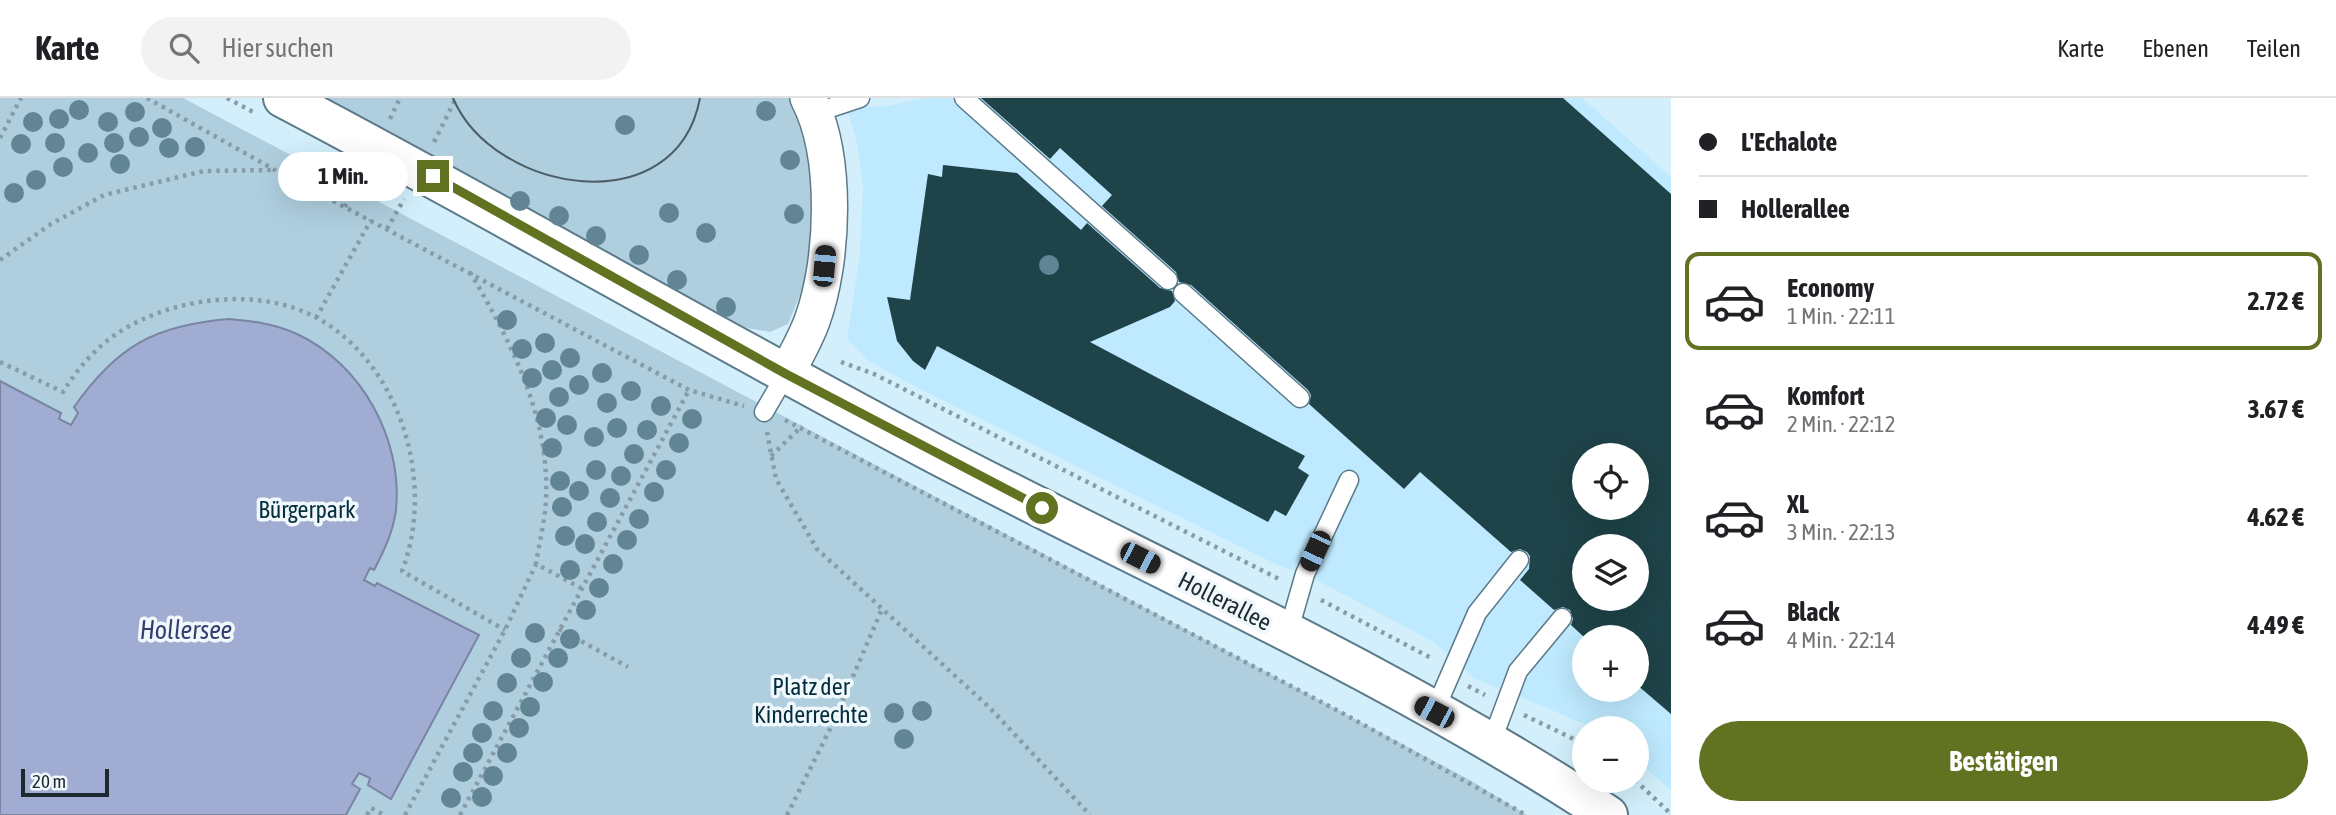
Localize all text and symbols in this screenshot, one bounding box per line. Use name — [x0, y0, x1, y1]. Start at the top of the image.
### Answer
search box — [141, 17, 631, 80]
text: Karte — [35, 29, 99, 67]
icon: search — [165, 29, 203, 67]
text: Hier suchen — [221, 33, 334, 63]
text: Karte — [2057, 35, 2104, 62]
text: Ebenen — [2142, 35, 2209, 62]
text: Teilen — [2247, 35, 2301, 62]
text: L'Echalote — [1741, 127, 1837, 157]
callout: 1 Min. — [279, 152, 408, 200]
route end — [417, 160, 449, 192]
text: 1 Min. — [318, 163, 368, 189]
text: Hollerallee — [1741, 194, 1850, 224]
car — [812, 244, 837, 288]
icon: car — [1703, 270, 1766, 333]
text: Economy — [1787, 273, 1874, 303]
text: 2.72 € — [2247, 286, 2304, 316]
text: 1 Min. · 22:11 — [1787, 303, 1895, 329]
icon: car — [1703, 378, 1766, 441]
text: Komfort — [1787, 381, 1864, 411]
text: 3.67 € — [2247, 394, 2304, 424]
text: 2 Min. · 22:12 — [1787, 411, 1895, 437]
map controls — [1572, 443, 1649, 793]
button: locate — [1572, 443, 1649, 520]
icon: car — [1703, 486, 1766, 549]
text: XL — [1787, 489, 1809, 519]
route start — [1026, 492, 1058, 524]
park label: Bürgerpark — [258, 496, 356, 523]
text: 4.62 € — [2247, 502, 2304, 532]
text: 3 Min. · 22:13 — [1787, 519, 1895, 545]
car — [1297, 528, 1334, 574]
button: layers — [1572, 534, 1649, 611]
car — [1117, 539, 1164, 577]
street label: Hollerallee — [1174, 566, 1276, 636]
icon: car — [1703, 594, 1766, 657]
text: Black — [1787, 597, 1839, 627]
text: 4.49 € — [2247, 610, 2304, 640]
water label: Hollersee — [140, 615, 232, 645]
button: + — [1572, 625, 1649, 702]
text: 4 Min. · 22:14 — [1787, 627, 1895, 653]
park label: Platz der Kinderrechte — [754, 673, 868, 728]
car — [1411, 693, 1458, 731]
button: − — [1572, 716, 1649, 793]
button: Bestätigen — [1699, 721, 2308, 801]
scale bar — [21, 766, 108, 798]
text: 20 m — [32, 770, 66, 792]

